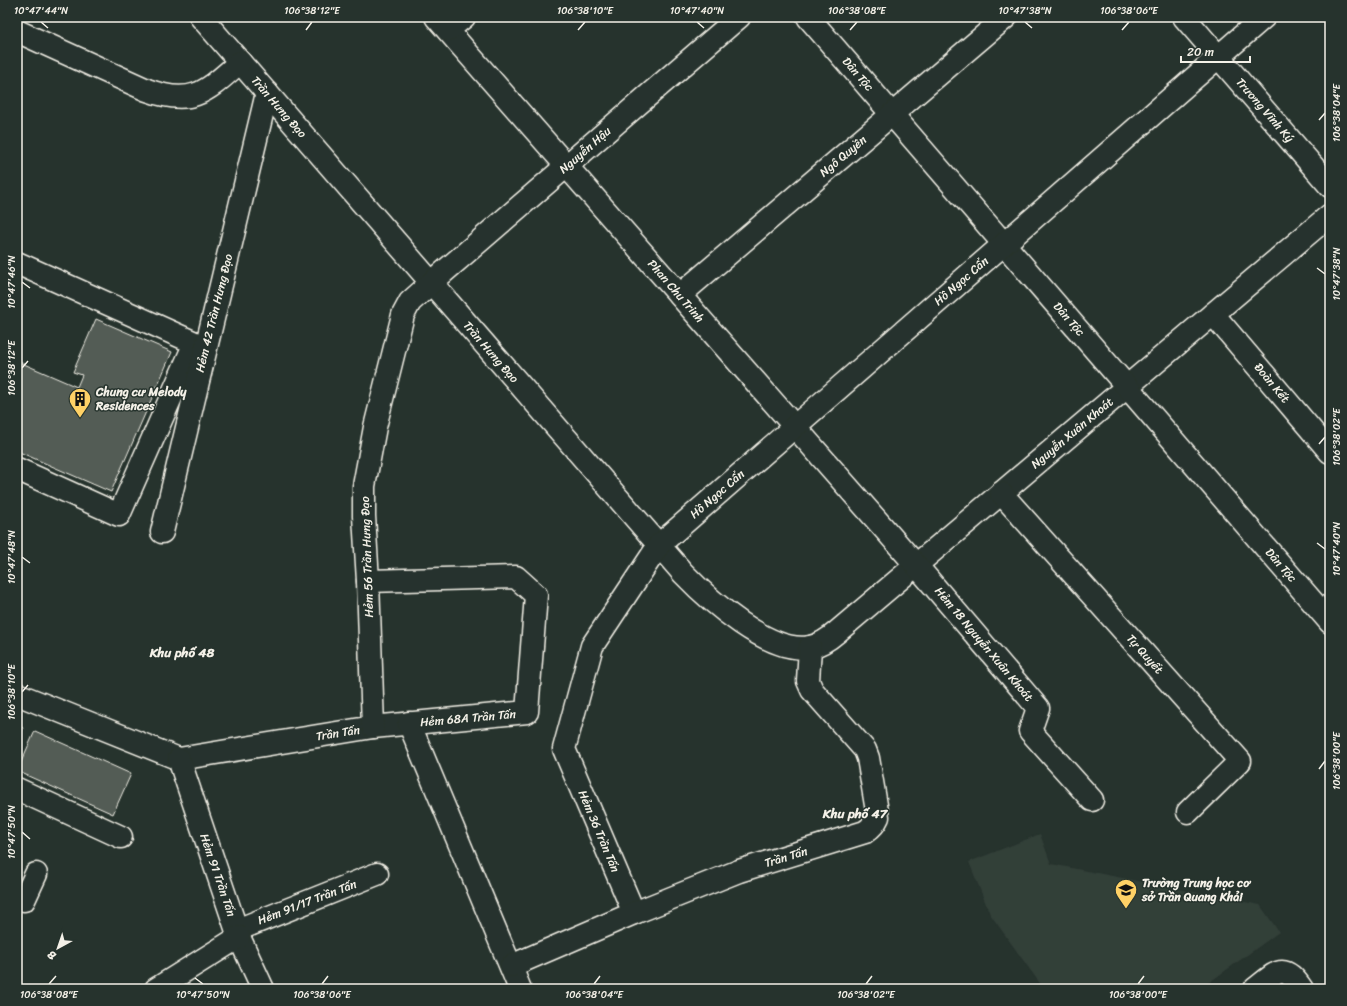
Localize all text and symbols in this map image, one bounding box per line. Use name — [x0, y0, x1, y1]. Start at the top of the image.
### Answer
text: 10°47'44"N — [14, 2, 68, 20]
text: 106°38'12"E — [284, 2, 341, 20]
text: 106°38'10"E — [557, 2, 615, 20]
text: 10°47'40"N — [670, 2, 724, 20]
text: 106°38'08"E — [828, 2, 887, 20]
text: 10°47'38"N — [998, 2, 1052, 20]
text: 106°38'06"E — [1100, 2, 1159, 20]
scale bar — [1181, 38, 1250, 64]
text: 20 m — [1187, 41, 1214, 63]
street label: Dân Tộc — [837, 52, 879, 96]
street label: Trần Hưng Đạo — [245, 71, 313, 143]
street label: Trương Vĩnh Ký — [1230, 72, 1300, 148]
text: 106°38'04"E — [1328, 83, 1346, 142]
street label: Nguyễn Hậu — [554, 120, 617, 179]
street label: Ngô Quyền — [814, 129, 872, 183]
text: 10°47'38"N — [1328, 247, 1346, 301]
street label: Hồ Ngọc Cẩn — [928, 250, 994, 311]
street label: Hẻm 42 Trần Hưng Đạo — [189, 251, 239, 375]
street label: Phan Chu Trinh — [642, 254, 710, 328]
text: 10°47'46"N — [3, 255, 21, 309]
street label: Dân Tộc — [1048, 297, 1090, 341]
street label: Trần Hưng Đạo — [457, 316, 525, 388]
text: 106°38'12"E — [3, 339, 21, 396]
street label: Đoàn Kết — [1248, 358, 1296, 408]
place label: Chung cư Melody Residences — [95, 381, 187, 417]
building icon: Chung cư Melody Residences — [67, 386, 93, 419]
street label: Nguyễn Xuân Khoát — [1026, 392, 1118, 474]
text: 106°38'02"E — [1328, 407, 1346, 466]
street label: Hồ Ngọc Cẩn — [684, 463, 750, 524]
street label: Hẻm 56 Trần Hưng Đạo — [354, 496, 380, 618]
text: 10°47'40"N — [1328, 522, 1346, 576]
text: 10°47'48"N — [3, 530, 21, 584]
street label: Dân Tộc — [1260, 543, 1302, 587]
street label: Hẻm 18 Nguyễn Xuân Khoát — [929, 581, 1039, 707]
street label: Tự Quyết — [1121, 629, 1169, 679]
district label: Khu phố 48 — [149, 641, 214, 664]
text: 106°38'10"E — [3, 662, 21, 720]
street label: Hẻm 68A Trần Tấn — [419, 703, 517, 733]
street label: Trần Tấn — [314, 719, 362, 747]
text: 106°38'00"E — [1328, 730, 1346, 790]
street label: Hẻm 36 Trần Tấn — [572, 786, 626, 876]
district label: Khu phố 47 — [822, 802, 889, 825]
text: 10°47'50"N — [3, 805, 21, 859]
street label: Hẻm 91 Trần Tấn — [193, 830, 243, 920]
street label: Trần Tấn — [762, 840, 811, 874]
place label: Trường Trung học cơ sở Trần Quang Khải — [1141, 872, 1251, 908]
street label: Hẻm 91/17 Trần Tấn — [254, 873, 360, 931]
school or university icon: Trường Trung học cơ sở Trần Quang Khải — [1113, 877, 1139, 910]
north arrow — [38, 928, 78, 968]
text: B — [43, 946, 61, 965]
text: 106°38'08"E — [20, 986, 79, 1004]
text: 10°47'50"N — [176, 986, 230, 1004]
text: 106°38'06"E — [293, 986, 352, 1004]
text: 106°38'04"E — [565, 986, 624, 1004]
text: 106°38'02"E — [837, 986, 896, 1004]
text: 106°38'00"E — [1109, 986, 1169, 1004]

